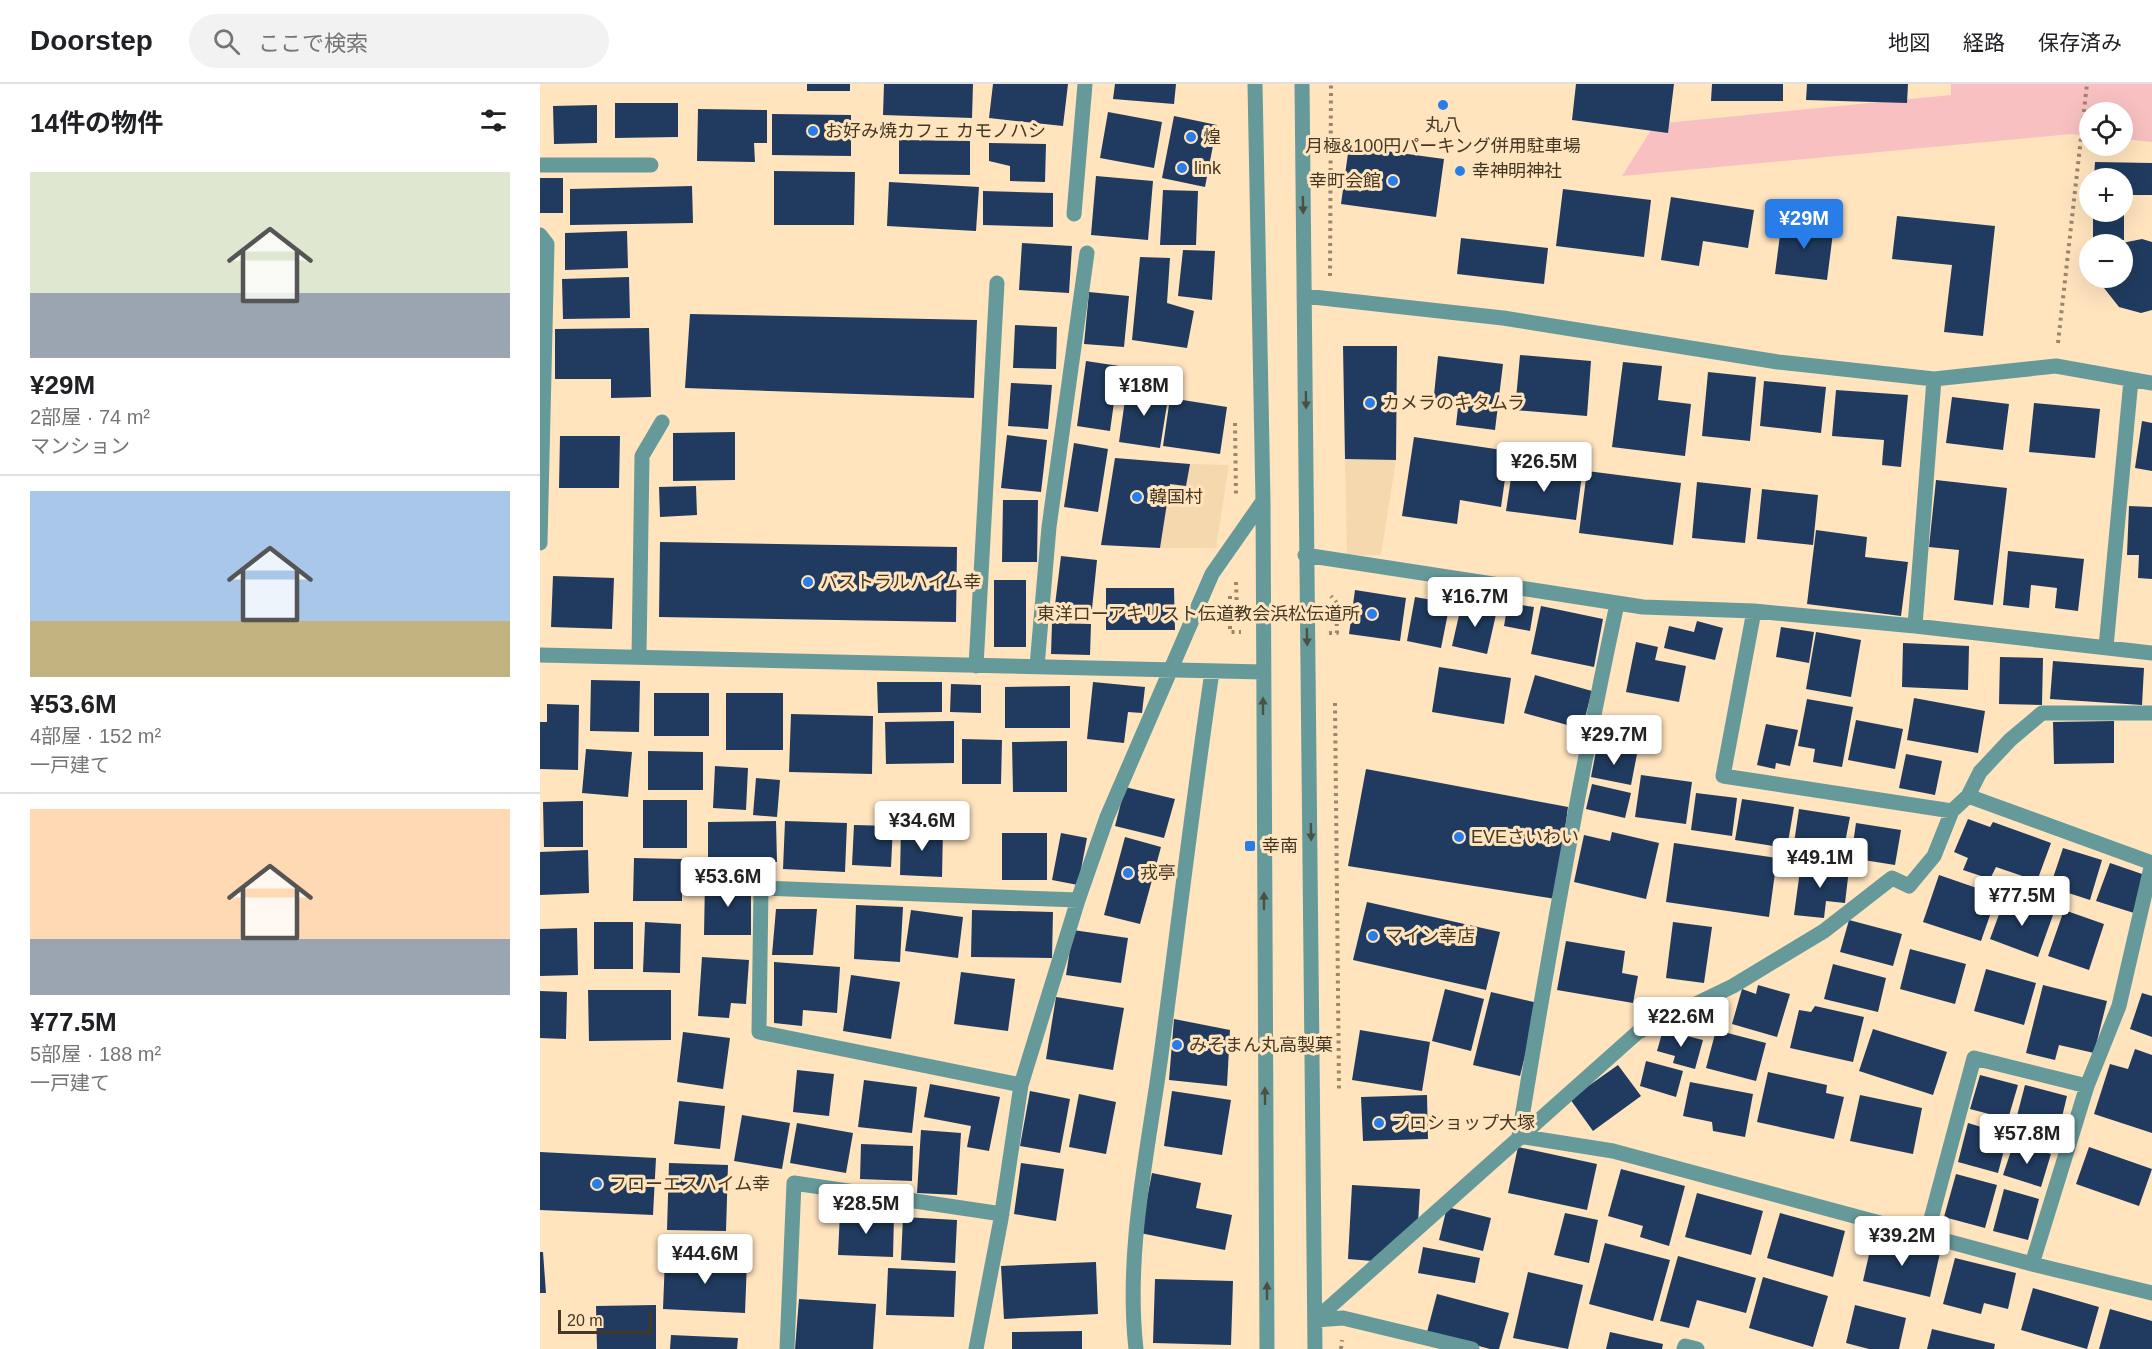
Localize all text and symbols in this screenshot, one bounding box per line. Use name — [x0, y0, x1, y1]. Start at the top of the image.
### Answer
search box — [189, 14, 609, 68]
text: Doorstep — [30, 25, 153, 56]
icon: search — [210, 25, 243, 58]
text: ここで検索 — [258, 31, 368, 56]
text: 地図 — [1888, 31, 1930, 54]
text: 経路 — [1963, 31, 2005, 54]
text: 保存済み — [2038, 31, 2122, 54]
marker: 丸八 月極&100円パーキング併用駐車場 — [1436, 98, 1450, 112]
map controls — [2079, 102, 2133, 288]
button: locate — [2079, 102, 2133, 156]
icon: filters — [477, 104, 510, 137]
text: 14件の物件 — [30, 108, 163, 138]
place label: 丸八 月極&100円パーキング併用駐車場 — [1305, 115, 1581, 156]
place label: お好み焼カフェ カモノハシ — [825, 121, 1046, 141]
marker: お好み焼カフェ カモノハシ — [806, 124, 820, 138]
place label: 煌 — [1203, 127, 1221, 147]
marker: 煌 — [1184, 130, 1198, 144]
place label: link — [1194, 158, 1222, 178]
marker: link — [1175, 161, 1189, 175]
place label: 幸神明神社 — [1472, 161, 1562, 181]
marker: 幸神明神社 — [1453, 164, 1467, 178]
button: + — [2079, 168, 2133, 222]
place label: 幸町会館 — [1309, 171, 1381, 191]
marker: 幸町会館 — [1386, 174, 1400, 188]
one-way arrow — [1298, 196, 1308, 215]
pin: ¥29M — [1768, 199, 1840, 250]
text: ¥29M — [1779, 207, 1829, 229]
icon: home — [216, 211, 324, 319]
button: − — [2079, 234, 2133, 288]
pin: ¥18M — [1108, 366, 1180, 417]
text: ¥29M — [30, 370, 95, 400]
text: ¥18M — [1119, 374, 1169, 396]
one-way arrow — [1301, 391, 1310, 410]
place label: カメラのキタムラ — [1382, 393, 1525, 413]
marker: カメラのキタムラ — [1363, 396, 1377, 410]
text: 2部屋 · 74 m² — [30, 406, 150, 428]
text: マンション — [30, 435, 130, 457]
pin: ¥26.5M — [1495, 442, 1593, 493]
text: ¥26.5M — [1511, 450, 1577, 472]
place label: 韓国村 — [1149, 487, 1203, 507]
marker: 韓国村 — [1130, 490, 1144, 504]
icon: home — [216, 530, 324, 638]
place label: パストラルハイム幸 — [820, 572, 981, 592]
marker: パストラルハイム幸 — [801, 575, 815, 589]
pin: ¥16.7M — [1426, 577, 1524, 628]
text: ¥16.7M — [1442, 585, 1508, 607]
place label: 東洋ローアキリスト伝道教会浜松伝道所 — [1037, 604, 1360, 624]
marker: 東洋ローアキリスト伝道教会浜松伝道所 — [1365, 607, 1379, 621]
one-way arrow — [1302, 628, 1312, 647]
text: ¥53.6M — [30, 689, 117, 719]
one-way arrow — [1258, 696, 1268, 715]
pin: ¥29.7M — [1565, 715, 1663, 766]
text: ¥29.7M — [1581, 723, 1647, 745]
text: 4部屋 · 152 m² — [30, 725, 161, 747]
text: 一戸建て — [30, 754, 110, 776]
pin: ¥34.6M — [873, 801, 971, 852]
text: ¥34.6M — [889, 809, 955, 831]
one-way arrow — [1306, 823, 1315, 842]
place label: EVEさいわい — [1471, 827, 1579, 847]
marker: EVEさいわい — [1452, 830, 1466, 844]
place label: 幸南 — [1262, 836, 1298, 856]
pin: ¥49.1M — [1771, 838, 1869, 889]
marker: 幸南 — [1243, 839, 1257, 853]
text: ¥49.1M — [1787, 846, 1853, 868]
icon: home — [216, 848, 324, 956]
pin: ¥53.6M — [679, 857, 777, 908]
place label: 戎亭 — [1140, 863, 1176, 883]
text: ¥53.6M — [695, 865, 761, 887]
marker: 戎亭 — [1121, 866, 1135, 880]
pin: ¥77.5M — [1973, 876, 2071, 927]
text: ¥77.5M — [1989, 884, 2055, 906]
one-way arrow — [1259, 891, 1269, 910]
place label: マイン幸店 — [1385, 926, 1475, 946]
marker: マイン幸店 — [1366, 929, 1380, 943]
pin: ¥22.6M — [1632, 997, 1730, 1048]
text: ¥22.6M — [1648, 1005, 1714, 1027]
text: ¥77.5M — [30, 1007, 117, 1037]
place label: みそまん丸高製菓 — [1189, 1035, 1333, 1055]
marker: みそまん丸高製菓 — [1170, 1038, 1184, 1052]
text: 5部屋 · 188 m² — [30, 1043, 161, 1065]
text: 一戸建て — [30, 1072, 110, 1094]
one-way arrow — [1261, 1086, 1270, 1105]
place label: プロショップ大塚 — [1391, 1113, 1535, 1133]
pin: ¥57.8M — [1978, 1114, 2076, 1165]
marker: プロショップ大塚 — [1372, 1116, 1386, 1130]
text: ¥57.8M — [1994, 1122, 2060, 1144]
place label: フローエスハイム幸 — [609, 1174, 770, 1194]
marker: フローエスハイム幸 — [590, 1177, 604, 1191]
pin: ¥28.5M — [817, 1184, 915, 1235]
text: ¥28.5M — [833, 1192, 899, 1214]
pin: ¥39.2M — [1853, 1216, 1951, 1267]
text: ¥39.2M — [1869, 1224, 1935, 1246]
pin: ¥44.6M — [656, 1234, 754, 1285]
text: ¥44.6M — [672, 1242, 738, 1264]
one-way arrow — [1262, 1281, 1272, 1300]
scale bar — [558, 1307, 652, 1334]
text: 20 m — [567, 1312, 603, 1329]

